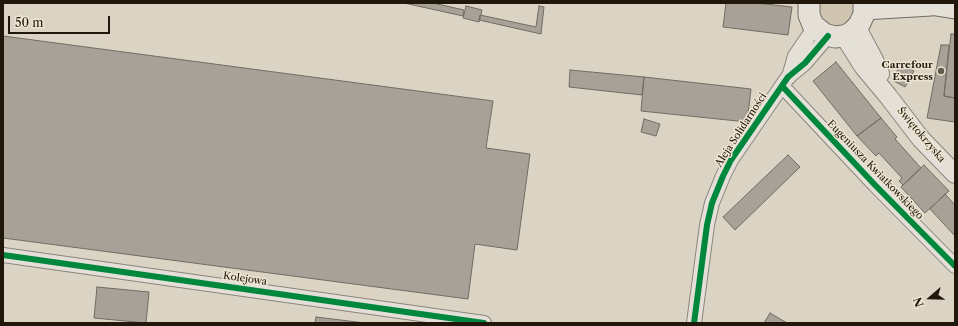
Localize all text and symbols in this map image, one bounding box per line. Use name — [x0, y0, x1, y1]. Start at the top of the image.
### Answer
scale bar — [10, 8, 112, 34]
text: 50 m — [15, 15, 44, 30]
place label: Carrefour Express — [882, 59, 933, 82]
marker: Carrefour Express — [936, 66, 946, 76]
street label: Aleja Solidarności — [713, 91, 769, 169]
street label: Świętokrzyska — [894, 105, 948, 165]
street label: Eugeniusza Kwiatkowskiego — [824, 118, 926, 222]
street label: Kolejowa — [222, 270, 268, 288]
north arrow — [910, 278, 950, 318]
text: N — [911, 295, 927, 309]

